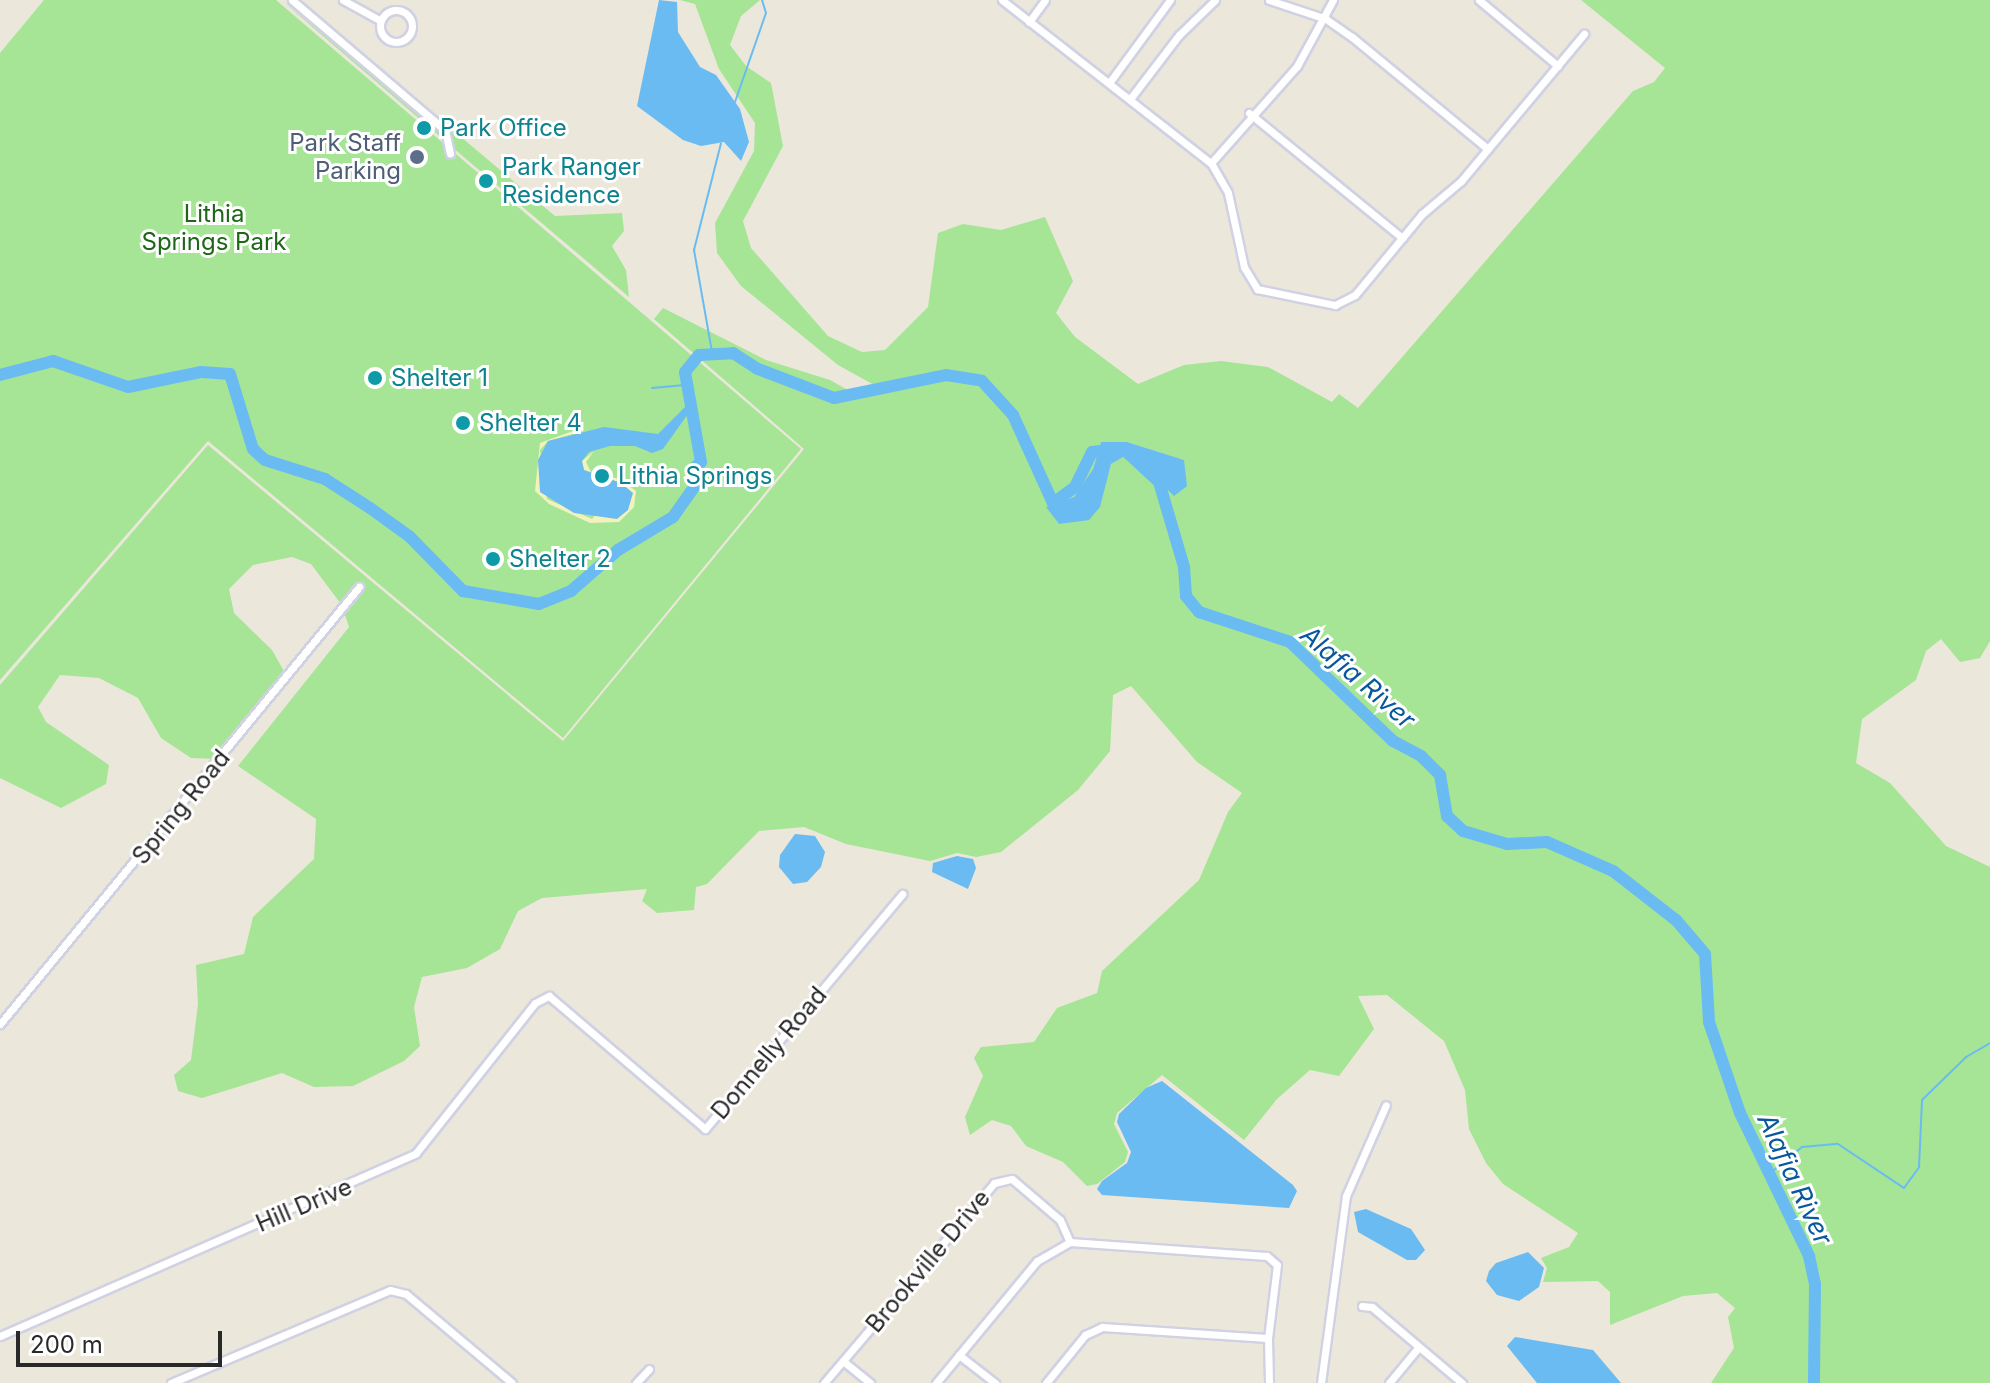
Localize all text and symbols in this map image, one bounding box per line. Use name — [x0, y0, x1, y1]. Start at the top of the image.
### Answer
place label: Park Office — [440, 114, 567, 142]
marker: Park Office — [415, 119, 433, 137]
place label: Park Staff Parking — [289, 129, 401, 185]
marker: Park Staff Parking — [408, 148, 426, 166]
place label: Park Ranger Residence — [502, 153, 641, 209]
marker: Park Ranger Residence — [477, 172, 495, 190]
park label: Lithia Springs Park — [141, 200, 287, 256]
place label: Shelter 1 — [391, 364, 488, 392]
marker: Shelter 1 — [366, 369, 384, 387]
place label: Shelter 4 — [479, 409, 582, 437]
marker: Shelter 4 — [454, 414, 472, 432]
place label: Lithia Springs — [618, 462, 772, 490]
marker: Lithia Springs — [593, 467, 611, 485]
place label: Shelter 2 — [509, 545, 611, 573]
marker: Shelter 2 — [484, 550, 502, 568]
water label: Alafia River — [1294, 619, 1422, 735]
street label: Spring Road — [126, 744, 236, 870]
street label: Donnelly Road — [705, 981, 833, 1125]
water label: Alafia River — [1751, 1108, 1839, 1250]
street label: Hill Drive — [252, 1172, 356, 1238]
street label: Brookville Drive — [860, 1184, 996, 1338]
scale bar — [20, 1315, 226, 1365]
text: 200 m — [30, 1330, 103, 1359]

